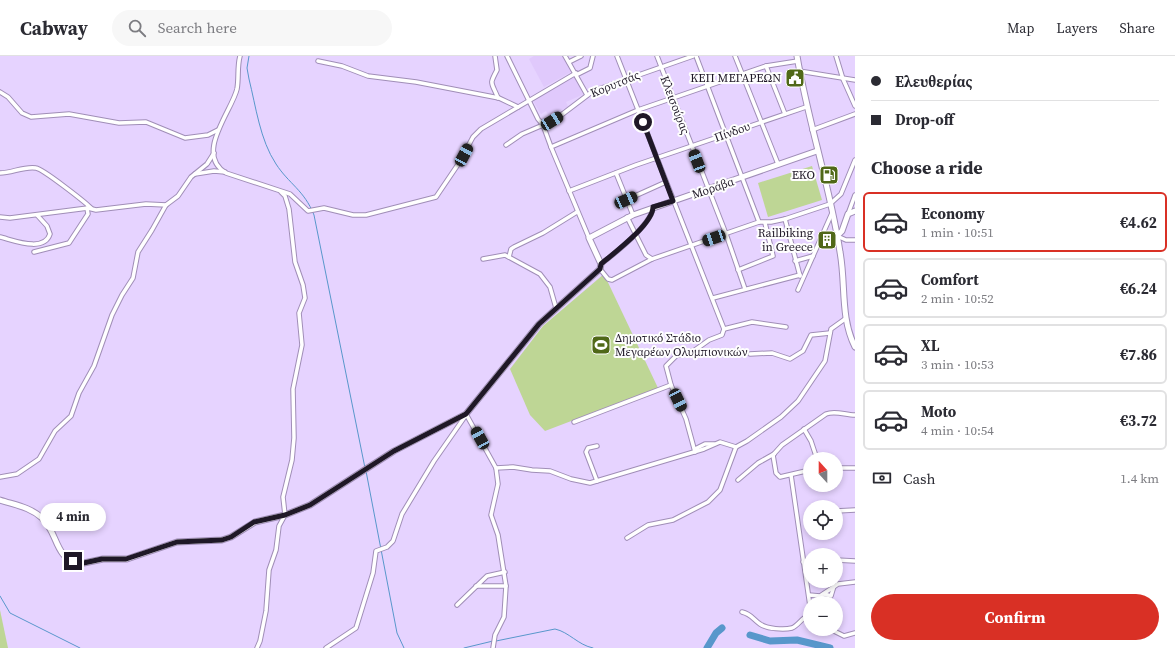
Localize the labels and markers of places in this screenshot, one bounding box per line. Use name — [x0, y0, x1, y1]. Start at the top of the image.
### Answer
public building icon: ΚΕΠ ΜΕΓΑΡΕΩΝ — [784, 67, 806, 89]
place label: ΚΕΠ ΜΕΓΑΡΕΩΝ — [690, 70, 781, 86]
fuel station icon: EKO — [818, 164, 840, 186]
place label: EKO — [792, 167, 815, 183]
place label: Railbiking in Greece — [758, 225, 813, 255]
building icon: Railbiking in Greece — [816, 229, 838, 251]
place label: Δημοτικό Στάδιο Μεγαρέων Ολυμπιονικών — [615, 330, 748, 360]
sports icon: Δημοτικό Στάδιο Μεγαρέων Ολυμπιονικών — [590, 334, 612, 356]

